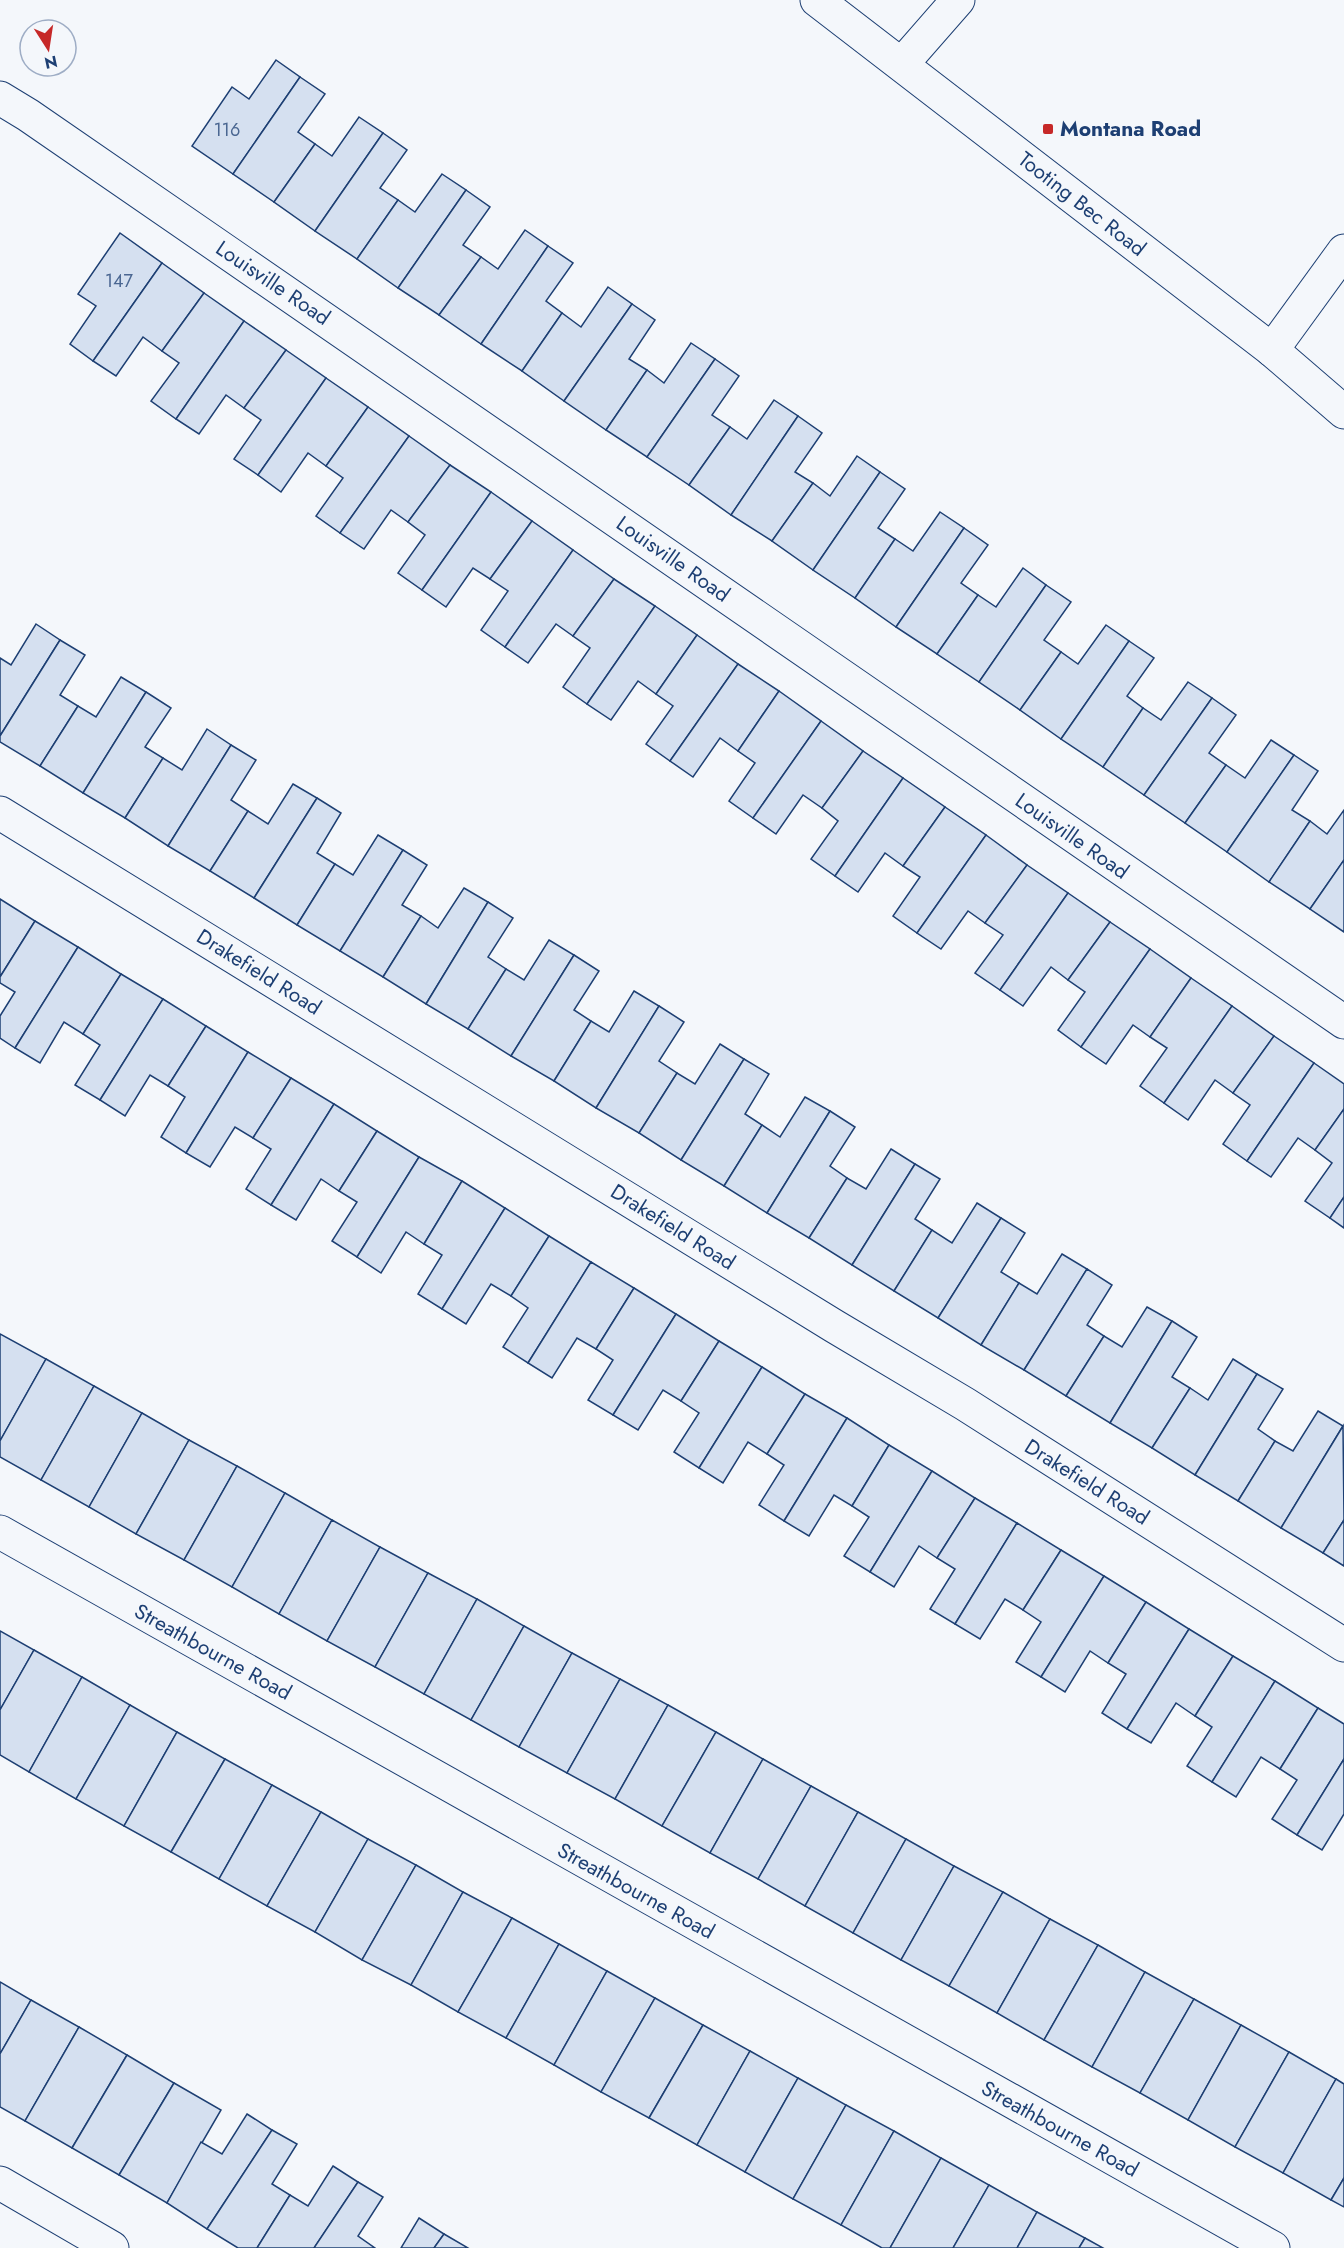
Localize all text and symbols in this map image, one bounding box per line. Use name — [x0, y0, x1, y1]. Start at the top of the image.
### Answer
north arrow — [18, 18, 78, 78]
text: N — [42, 50, 60, 75]
place label: Montana Road — [1060, 114, 1201, 144]
house number: 116 — [214, 117, 240, 143]
marker: Montana Road — [1041, 122, 1055, 136]
street label: Tooting Bec Road — [1012, 145, 1152, 263]
street label: Louisville Road — [210, 234, 336, 332]
house number: 147 — [105, 268, 134, 294]
street label: Louisville Road — [610, 509, 736, 609]
street label: Louisville Road — [1009, 786, 1135, 886]
street label: Drakefield Road — [191, 922, 327, 1022]
street label: Drakefield Road — [605, 1177, 741, 1277]
street label: Drakefield Road — [1019, 1432, 1155, 1532]
street label: Streathbourne Road — [129, 1596, 297, 1708]
street label: Streathbourne Road — [552, 1835, 720, 1947]
street label: Streathbourne Road — [976, 2073, 1144, 2185]

